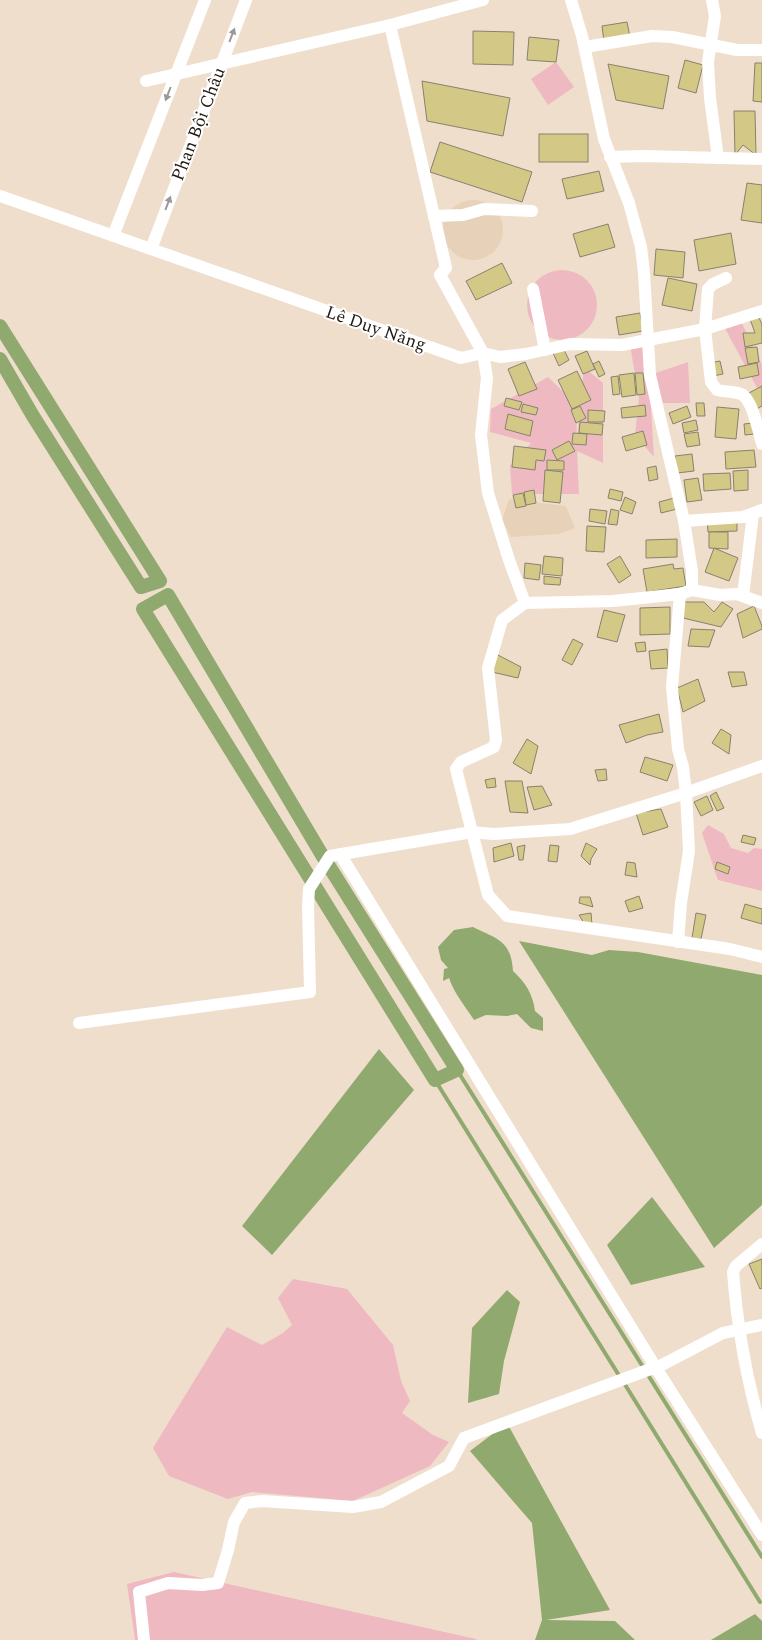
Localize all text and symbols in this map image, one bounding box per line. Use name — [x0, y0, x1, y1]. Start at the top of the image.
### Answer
one-way arrow — [228, 27, 236, 42]
street label: Phan Bội Châu — [164, 63, 233, 185]
one-way arrow — [164, 87, 172, 102]
one-way arrow — [165, 196, 172, 211]
street label: Lê Duy Năng — [322, 299, 430, 358]

